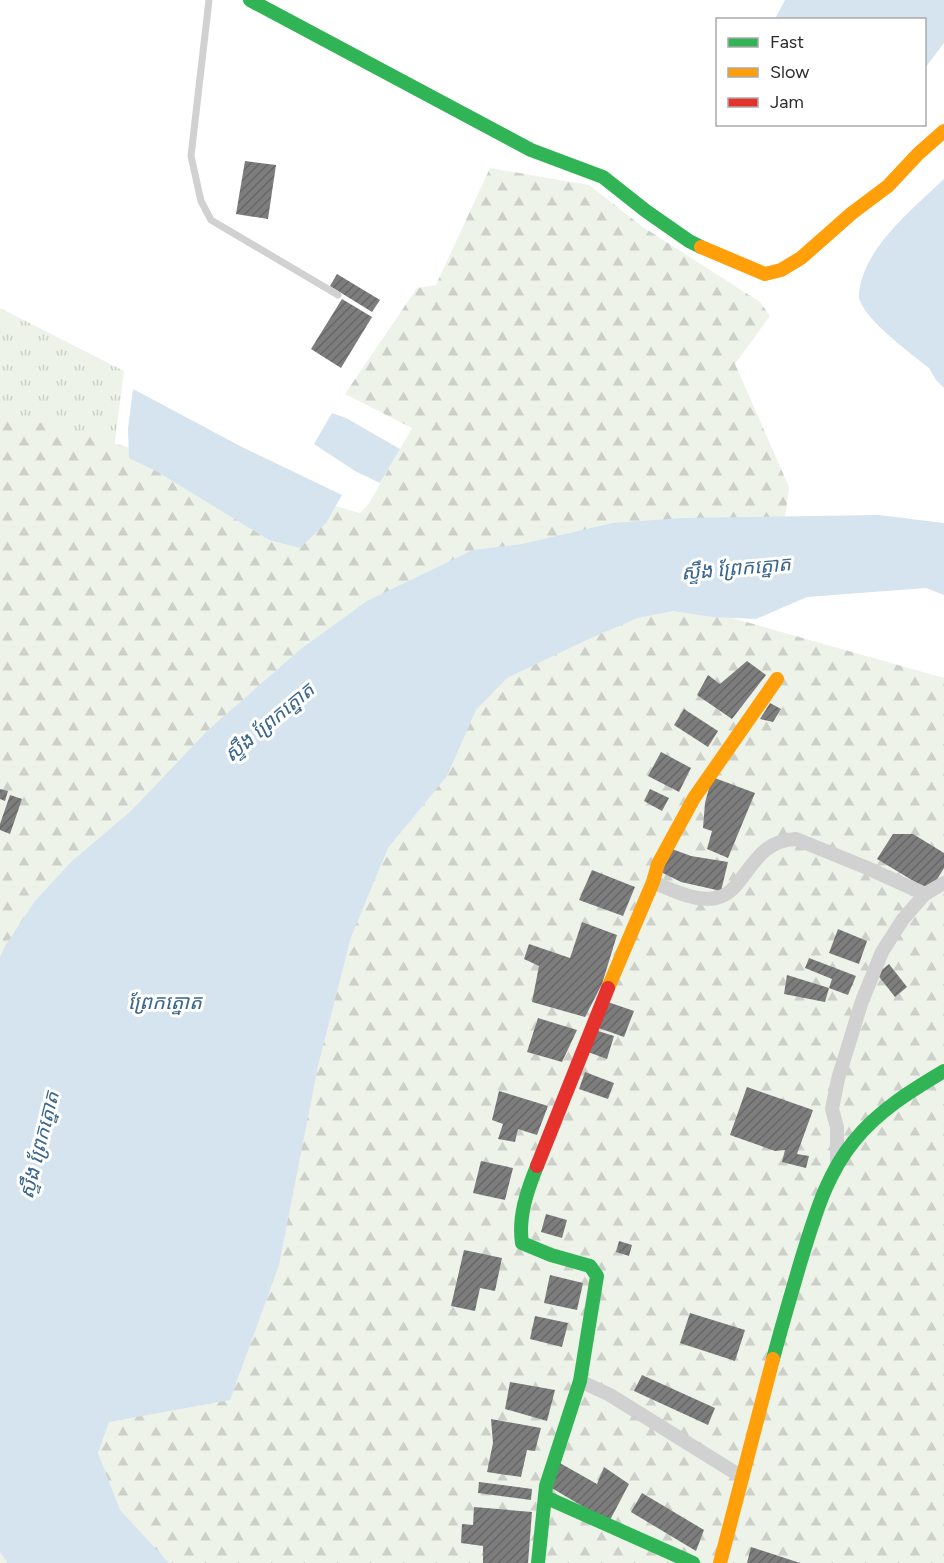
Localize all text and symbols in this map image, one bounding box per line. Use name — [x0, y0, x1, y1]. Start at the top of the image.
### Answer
legend — [716, 18, 926, 126]
text: Fast — [770, 31, 804, 53]
text: Slow — [770, 61, 809, 83]
text: Jam — [770, 91, 804, 113]
water label: ស្ទឹង ព្រែកត្នោត — [680, 551, 793, 585]
water label: ស្ទឹង ព្រែកត្នោត — [219, 677, 320, 767]
water label: ព្រែកត្នោត — [128, 990, 203, 1015]
water label: ស្ទឹង ព្រែកត្នោត — [14, 1087, 65, 1201]

